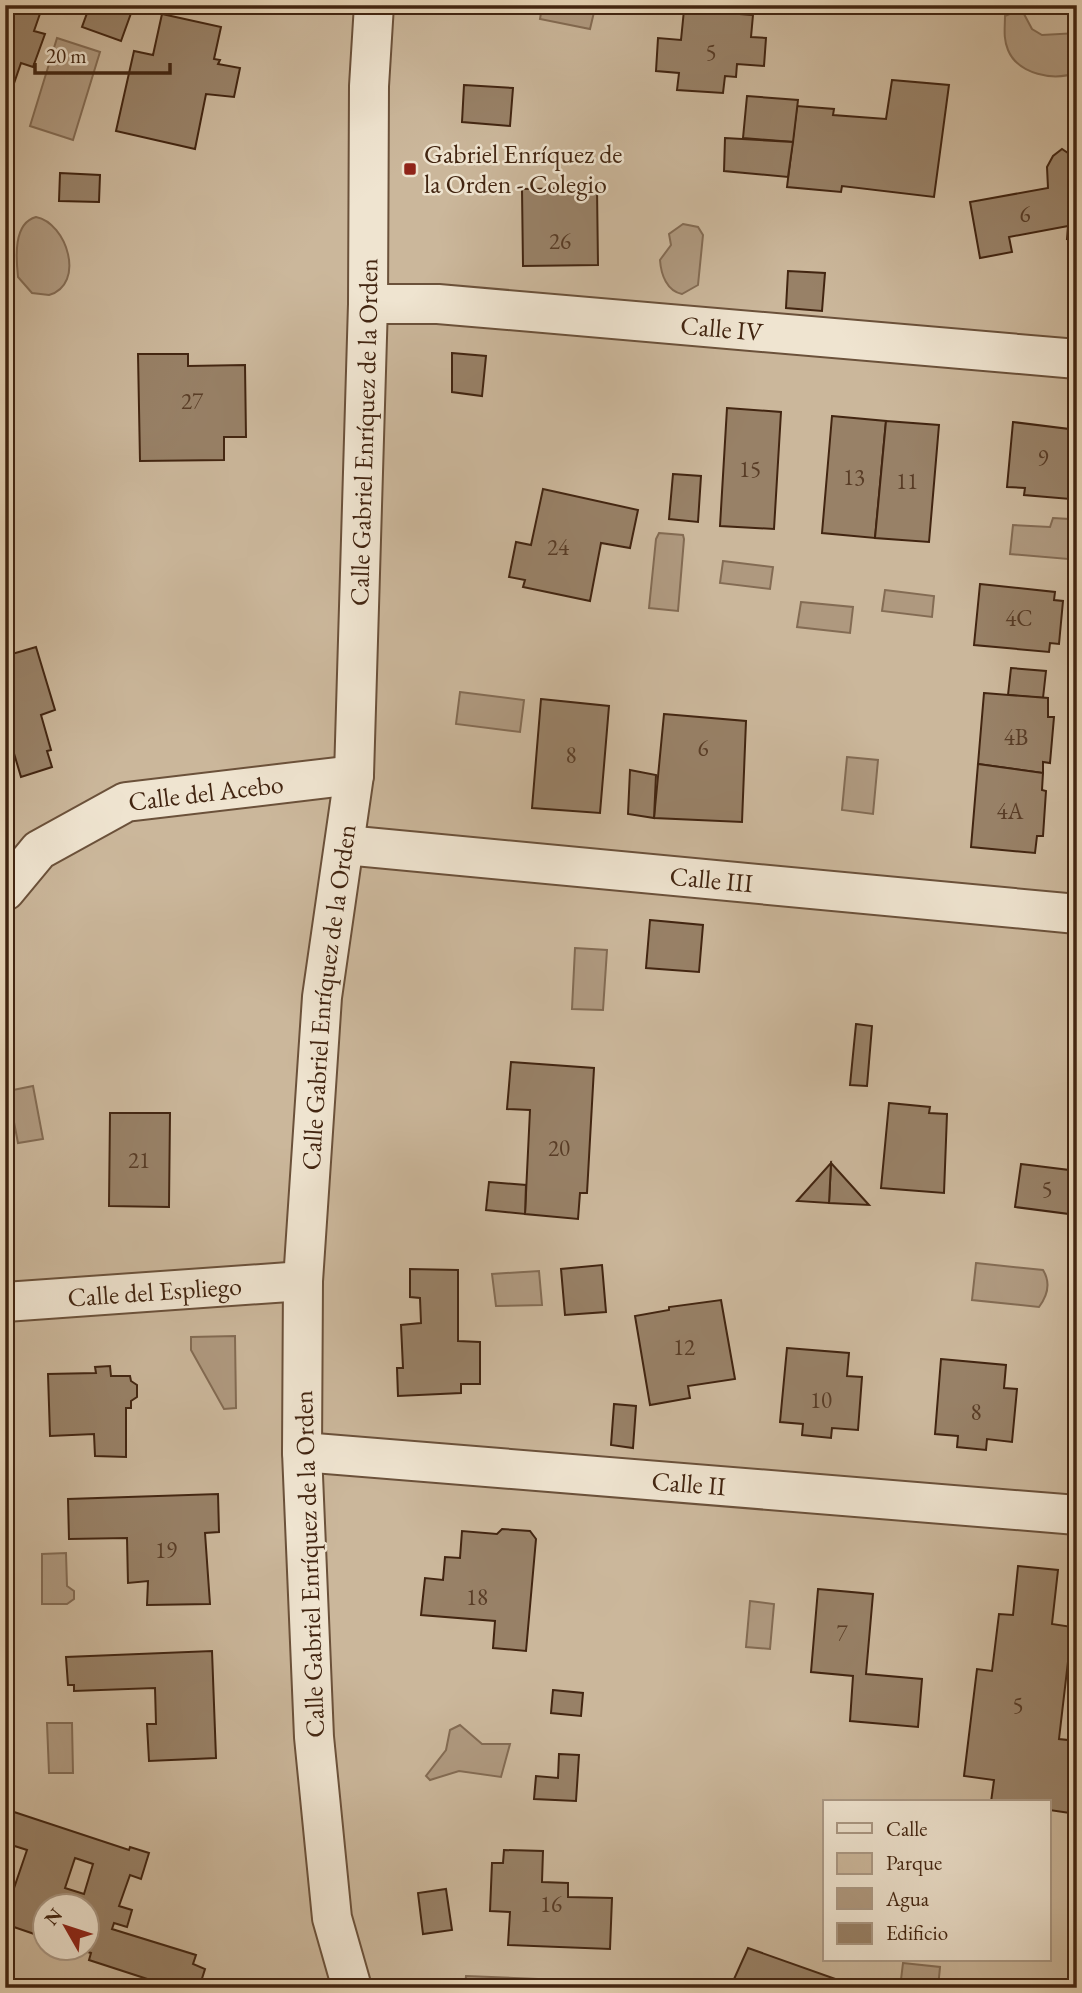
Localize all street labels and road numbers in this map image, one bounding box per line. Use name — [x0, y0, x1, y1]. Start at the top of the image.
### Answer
street label: Calle Gabriel Enríquez de la Orden — [342, 258, 385, 606]
street label: Calle IV — [679, 308, 765, 349]
street label: Calle del Acebo — [126, 766, 285, 819]
street label: Calle Gabriel Enríquez de la Orden — [293, 822, 364, 1171]
street label: Calle III — [668, 859, 755, 900]
street label: Calle del Espliego — [66, 1268, 243, 1315]
street label: Calle Gabriel Enríquez de la Orden — [286, 1389, 332, 1738]
street label: Calle II — [650, 1463, 727, 1503]

